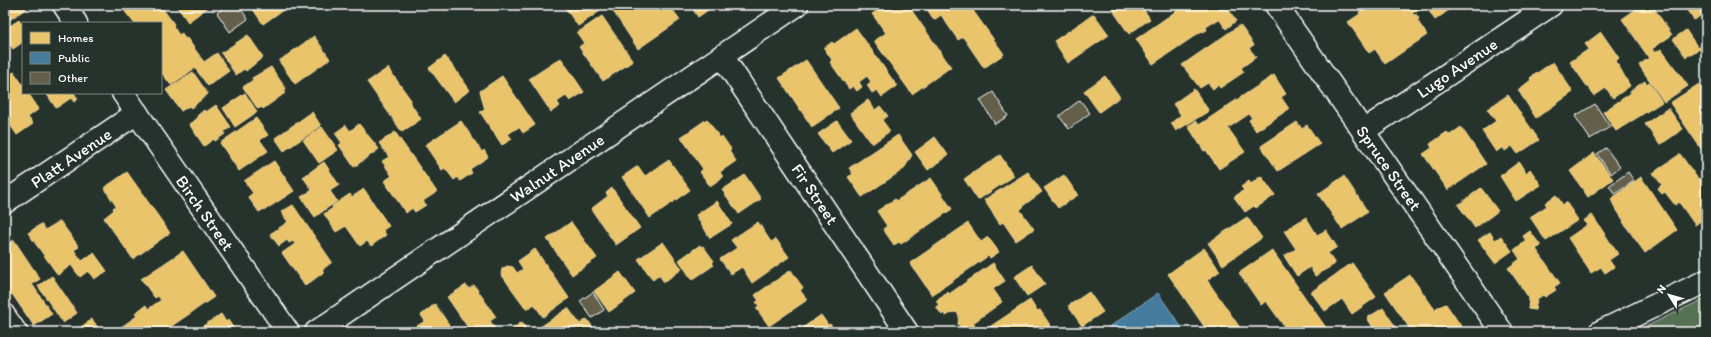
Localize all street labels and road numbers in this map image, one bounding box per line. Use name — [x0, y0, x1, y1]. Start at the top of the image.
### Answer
street label: Lugo Avenue — [1413, 34, 1501, 102]
street label: Spruce Street — [1352, 122, 1426, 214]
street label: Platt Avenue — [27, 124, 115, 192]
street label: Walnut Avenue — [506, 129, 608, 207]
street label: Fir Street — [787, 160, 843, 228]
street label: Birch Street — [172, 171, 238, 255]

